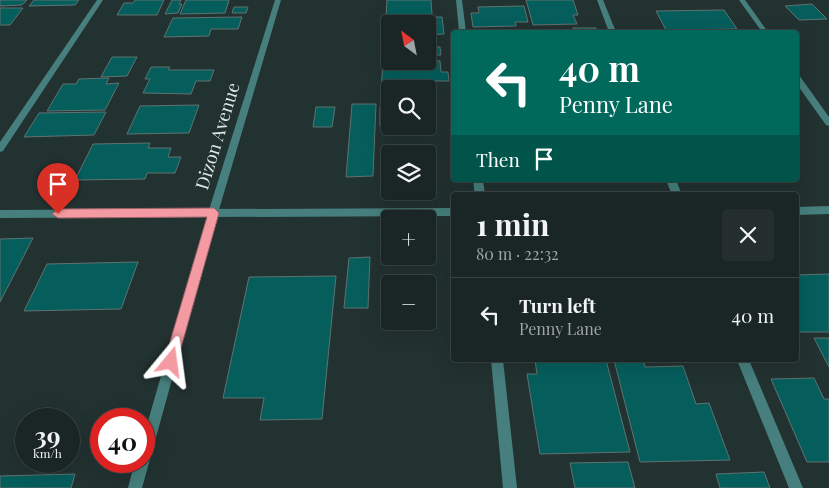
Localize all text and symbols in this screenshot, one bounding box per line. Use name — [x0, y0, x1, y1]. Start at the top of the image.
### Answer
north arrow — [381, 15, 436, 70]
map controls — [381, 15, 436, 330]
text: 40 m — [559, 44, 640, 91]
icon: left — [476, 50, 541, 115]
street label: Dizon Avenue — [189, 80, 245, 192]
button: search — [381, 80, 436, 135]
text: Penny Lane — [559, 89, 673, 119]
button: layers — [381, 145, 436, 200]
icon: arrive — [530, 145, 558, 173]
text: Then — [476, 146, 520, 172]
pin — [37, 163, 79, 214]
icon: arrive — [44, 170, 72, 198]
text: 1 min — [476, 204, 550, 244]
button: close — [722, 209, 774, 261]
button: + — [381, 210, 436, 265]
text: 80 m · 22:32 — [476, 243, 559, 264]
button: − — [381, 275, 436, 330]
text: Turn left — [519, 292, 596, 318]
icon: left — [476, 301, 504, 329]
text: 40 m — [732, 302, 774, 328]
text: Penny Lane — [519, 318, 602, 339]
position arrow — [144, 335, 196, 387]
speed limit sign: 40 — [90, 408, 155, 473]
text: 39 — [34, 418, 61, 451]
text: km/h — [33, 445, 62, 461]

